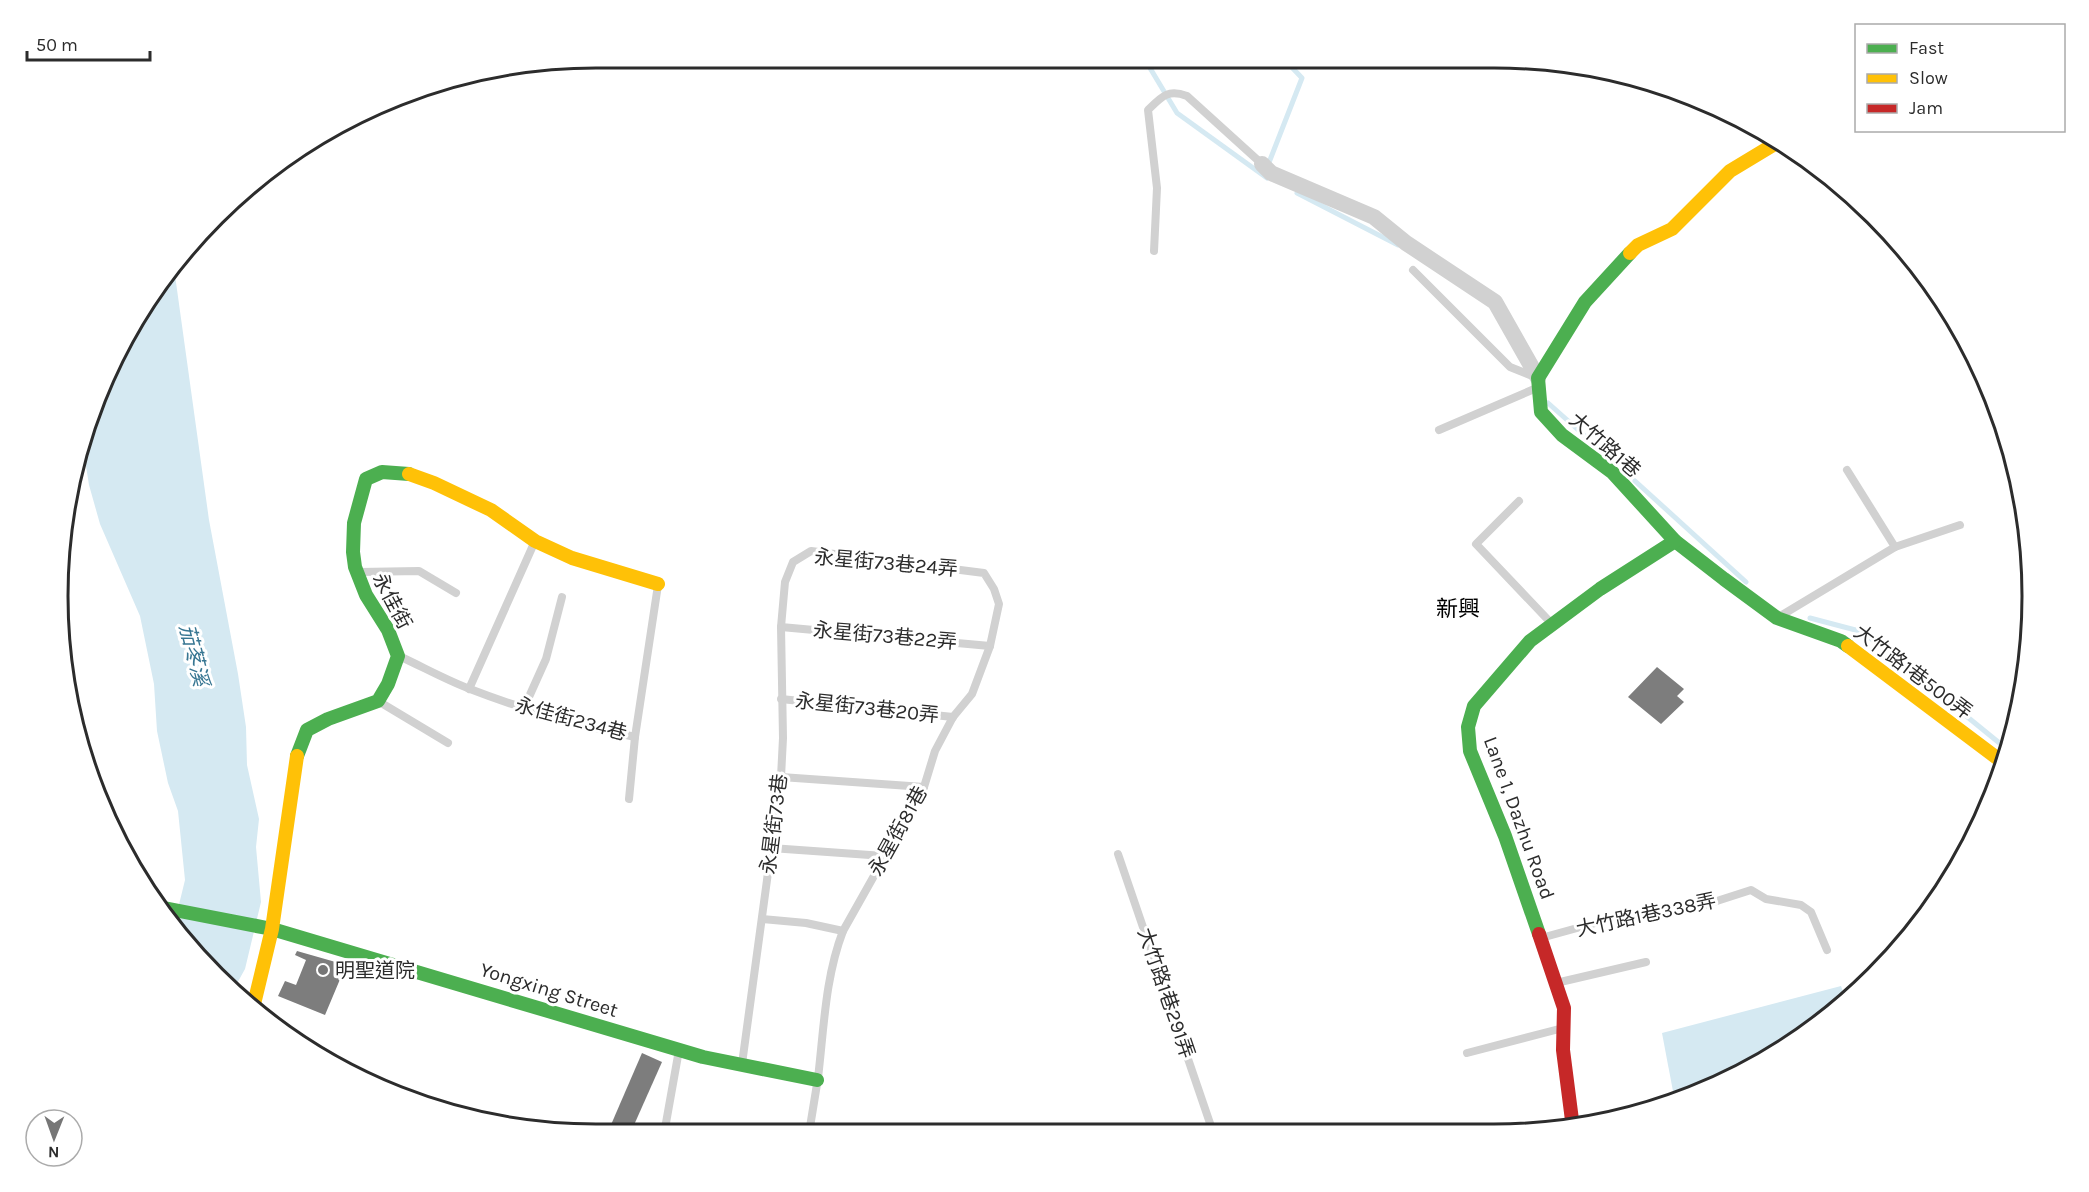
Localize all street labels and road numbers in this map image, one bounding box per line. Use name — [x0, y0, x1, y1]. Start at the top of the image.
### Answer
street label: 大竹路1巷 — [1565, 408, 1645, 482]
street label: 永星街73巷24弄 — [813, 545, 959, 581]
street label: 永佳街 — [368, 569, 416, 633]
street label: 永星街73巷22弄 — [812, 618, 958, 654]
street label: 大竹路1巷500弄 — [1850, 620, 1976, 724]
street label: 永星街73巷20弄 — [794, 689, 940, 727]
street label: 永佳街234巷 — [513, 693, 629, 745]
street label: Lane 1, Dazhu Road — [1479, 733, 1559, 903]
street label: 永星街73巷 — [756, 772, 792, 876]
street label: 永星街81巷 — [864, 782, 932, 880]
street label: 大竹路1巷338弄 — [1574, 889, 1718, 941]
street label: 大竹路1巷291弄 — [1133, 925, 1199, 1061]
street label: Yongxing Street — [477, 958, 621, 1022]

